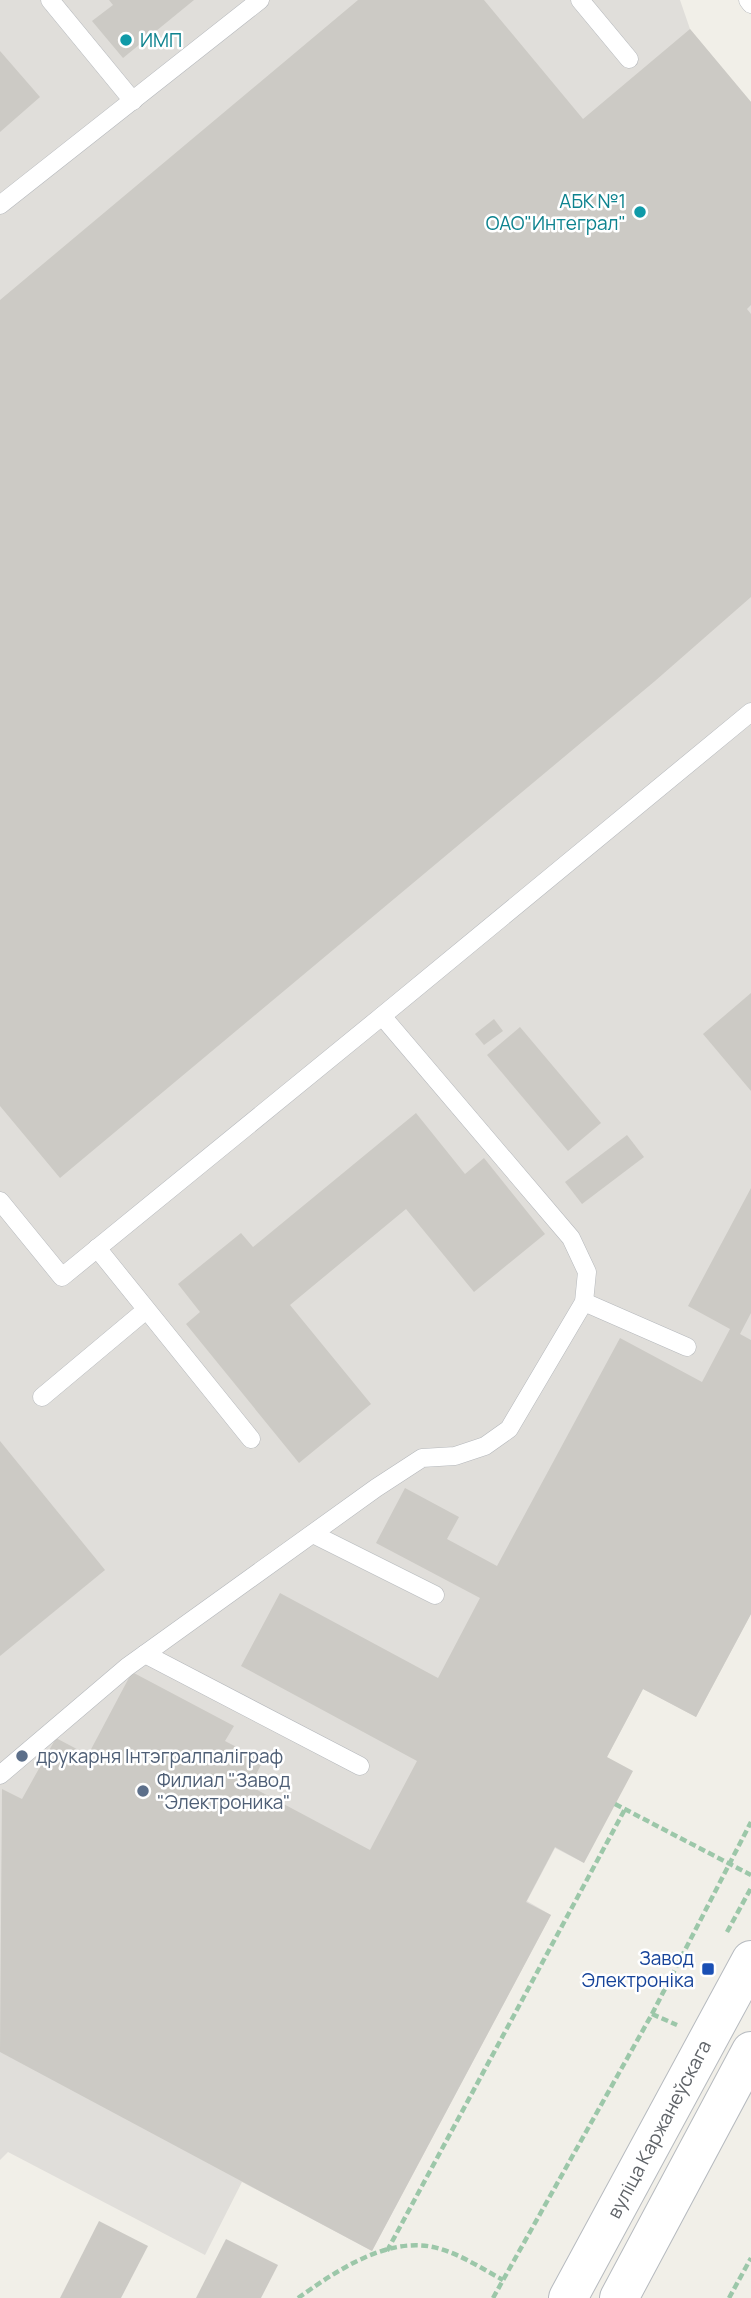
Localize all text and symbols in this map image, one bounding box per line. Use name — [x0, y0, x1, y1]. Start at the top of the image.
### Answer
place label: ИМП — [140, 27, 182, 53]
marker: ИМП — [118, 32, 134, 48]
place label: АБК №1 ОАО"Интеграл" — [486, 188, 626, 236]
marker: АБК №1 ОАО"Интеграл" — [632, 204, 648, 220]
place label: друкарня Інтэгралпаліграф — [36, 1743, 283, 1769]
marker: друкарня Інтэгралпаліграф — [14, 1748, 30, 1764]
place label: Филиал "Завод "Электроника" — [157, 1767, 290, 1815]
marker: Филиал "Завод "Электроника" — [135, 1783, 151, 1799]
place label: Завод Электроніка — [581, 1945, 694, 1993]
marker: Завод Электроніка — [700, 1961, 716, 1977]
street label: вуліца Каржанеўскага — [601, 2035, 717, 2223]

